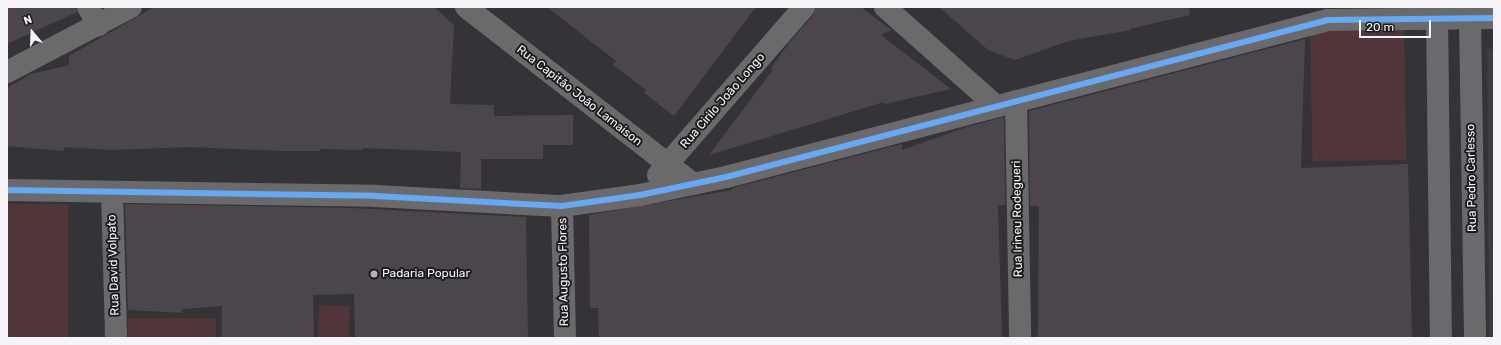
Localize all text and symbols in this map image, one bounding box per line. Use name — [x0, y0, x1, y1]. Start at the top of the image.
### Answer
north arrow — [12, 12, 52, 52]
scale bar — [1361, 12, 1433, 38]
text: N — [22, 13, 34, 28]
text: 20 m — [1366, 20, 1394, 34]
street label: Rua Capitão João Lamaison — [513, 43, 645, 149]
street label: Rua Cirilo João Longo — [678, 50, 768, 152]
street label: Rua Pedro Carlesso — [1464, 124, 1480, 232]
street label: Rua Irineu Rodegueri — [1010, 161, 1026, 277]
street label: Rua David Volpato — [105, 214, 123, 316]
street label: Rua Augusto Flores — [556, 217, 572, 327]
place label: Padaria Popular — [382, 267, 470, 281]
marker: Padaria Popular — [369, 269, 379, 279]

